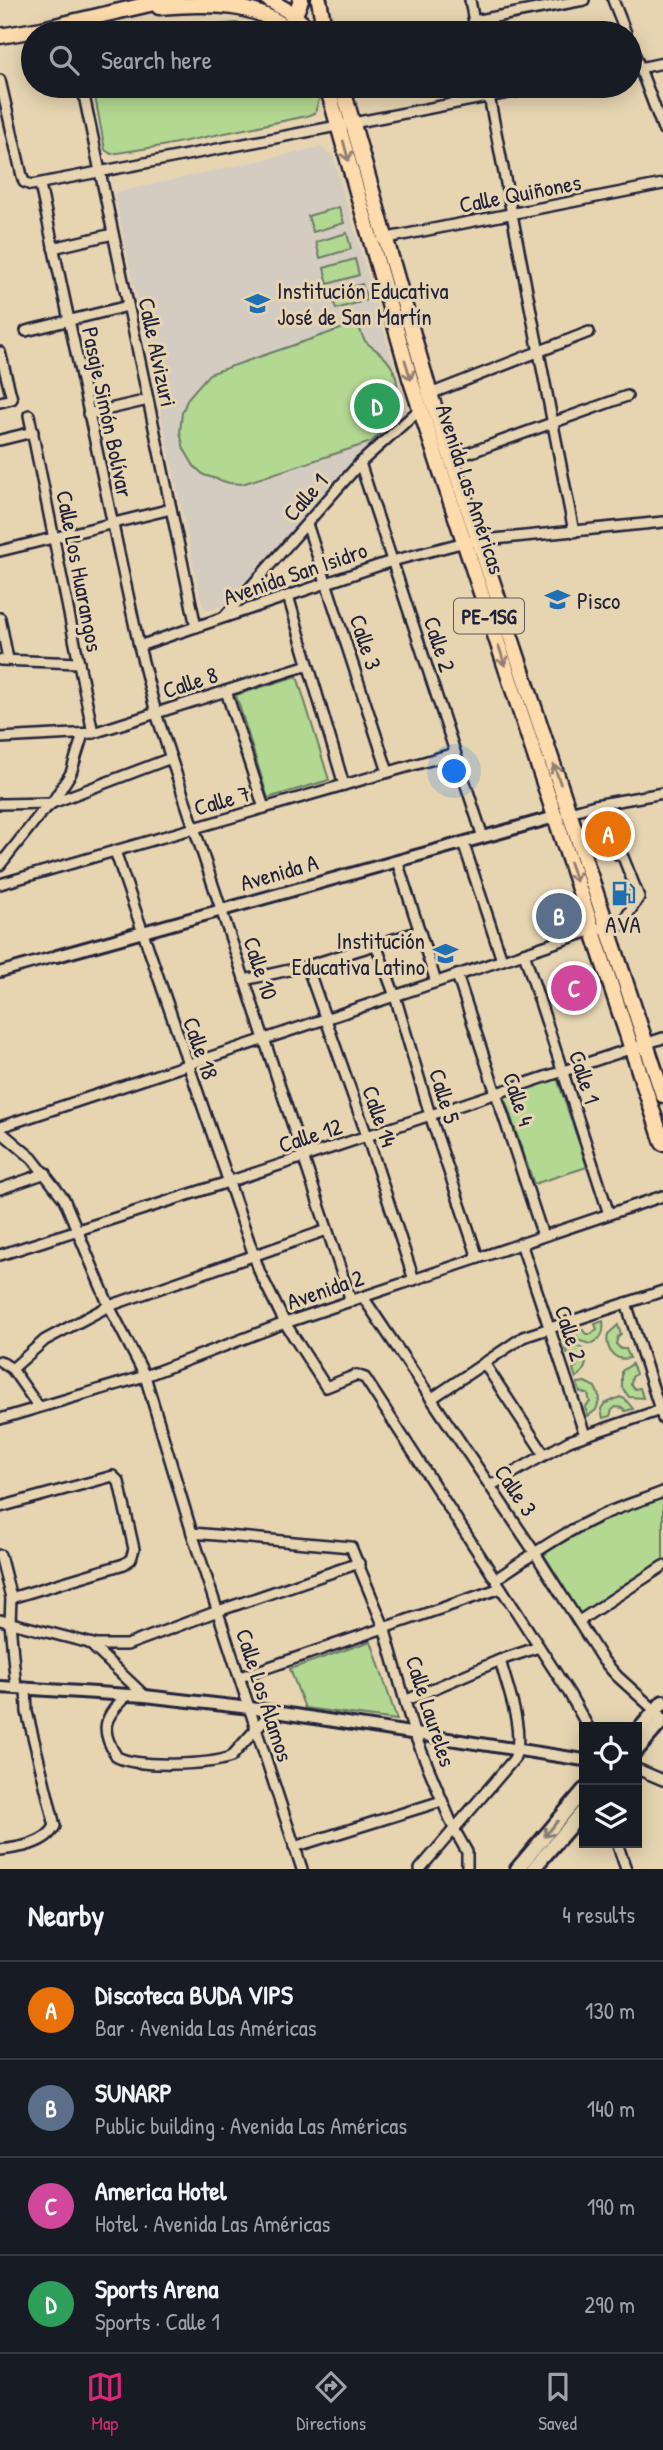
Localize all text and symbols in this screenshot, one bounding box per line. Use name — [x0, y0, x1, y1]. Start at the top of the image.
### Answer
search box — [21, 21, 642, 98]
icon: search — [45, 41, 83, 79]
text: Search here — [101, 42, 212, 77]
one-way arrow — [340, 140, 353, 162]
street label: Calle Quiñones — [456, 166, 584, 220]
place label: Institución Educativa José de San Martín — [277, 275, 448, 332]
school or university icon: Institución Educativa José de San Martín — [243, 289, 271, 317]
street label: Calle Alvizuri — [131, 295, 185, 409]
street label: Pasaje Simón Bolívar — [75, 324, 141, 500]
one-way arrow — [402, 359, 415, 381]
pin: D — [354, 380, 400, 432]
street label: Avenida Las Américas — [429, 400, 513, 578]
street label: Calle 1 — [275, 466, 335, 528]
street label: Calle Los Huarangos — [49, 488, 111, 654]
street label: Avenida San Isidro — [219, 534, 371, 612]
place label: Pisco — [577, 585, 620, 616]
school or university icon: Pisco — [543, 586, 571, 614]
road number: PE-1SG — [454, 598, 524, 634]
street label: Calle 3 — [343, 610, 389, 674]
street label: Calle 2 — [416, 612, 464, 676]
one-way arrow — [497, 645, 509, 667]
street label: Calle 8 — [159, 659, 221, 705]
your location — [437, 754, 471, 788]
one-way arrow — [550, 763, 562, 785]
street label: Calle 7 — [190, 777, 254, 823]
pin: A — [585, 808, 631, 860]
street label: Avenida A — [236, 846, 322, 898]
one-way arrow — [568, 861, 580, 883]
fuel station icon: AVA — [609, 880, 637, 908]
pin: B — [536, 890, 582, 942]
place label: AVA — [605, 909, 641, 940]
place label: Institución Educativa Latino — [292, 925, 425, 982]
street label: Calle 10 — [236, 932, 286, 1004]
school or university icon: Institución Educativa Latino — [431, 939, 459, 967]
pin: C — [551, 962, 597, 1014]
street label: Calle 18 — [176, 1013, 226, 1083]
street label: Calle 1 — [562, 1046, 608, 1108]
street label: Calle 5 — [422, 1065, 468, 1127]
street label: Calle 4 — [496, 1068, 542, 1130]
street label: Calle 14 — [355, 1081, 405, 1151]
street label: Calle 12 — [274, 1110, 346, 1160]
street label: Avenida 2 — [283, 1261, 368, 1317]
street label: Calle 2 — [547, 1301, 595, 1365]
street label: Calle 3 — [487, 1458, 545, 1522]
street label: Calle Los Álamos — [229, 1625, 301, 1766]
street label: Calle Laureles — [399, 1652, 464, 1771]
map controls — [579, 1722, 642, 1848]
button: locate — [579, 1722, 642, 1785]
button: layers — [579, 1785, 642, 1848]
one-way arrow — [543, 1820, 559, 1838]
text: Nearby — [28, 1895, 104, 1935]
text: 4 results — [562, 1899, 635, 1930]
text: Discoteca BUDA VIPS — [95, 1977, 293, 2012]
text: A — [45, 1995, 57, 2026]
text: 130 m — [585, 1995, 635, 2026]
text: Bar · Avenida Las Américas — [95, 2012, 317, 2043]
text: SUNARP — [95, 2075, 172, 2110]
text: B — [45, 2093, 57, 2124]
text: 140 m — [587, 2093, 635, 2124]
text: Public building · Avenida Las Américas — [95, 2110, 407, 2141]
text: America Hotel — [95, 2173, 227, 2208]
text: C — [45, 2191, 57, 2222]
text: 190 m — [587, 2191, 635, 2222]
text: Hotel · Avenida Las Américas — [95, 2208, 330, 2239]
text: Sports Arena — [95, 2271, 218, 2306]
text: D — [46, 2289, 56, 2320]
text: 290 m — [585, 2289, 635, 2320]
text: Sports · Calle 1 — [95, 2306, 220, 2337]
tab: Map — [86, 2368, 124, 2436]
tab: Directions — [296, 2368, 366, 2436]
tab: Saved — [538, 2368, 577, 2436]

